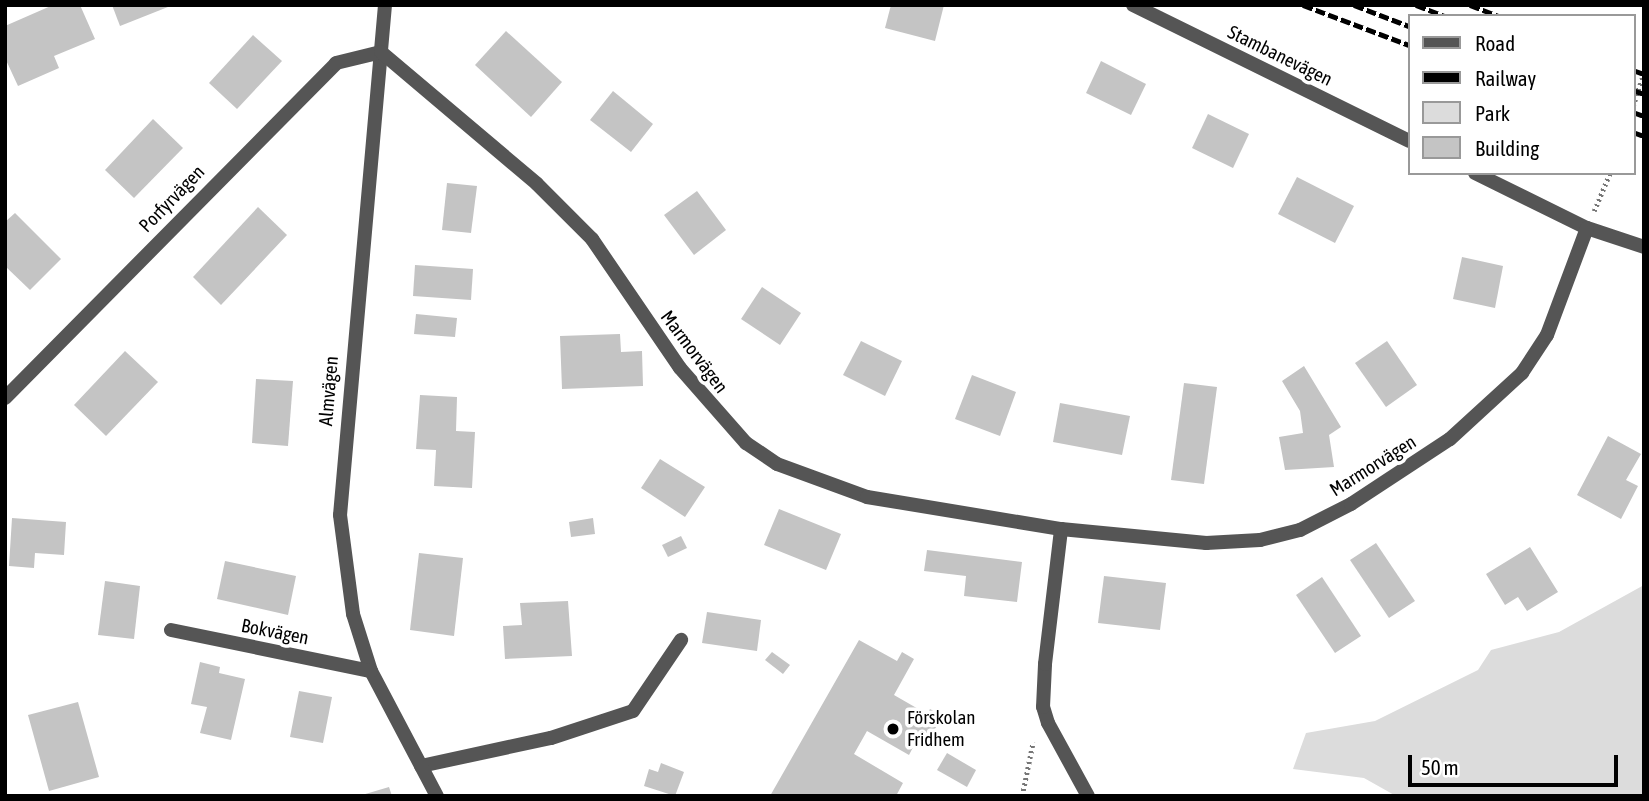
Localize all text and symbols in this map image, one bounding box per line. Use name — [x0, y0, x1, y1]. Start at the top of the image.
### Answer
legend — [1408, 14, 1635, 175]
street label: Stambanevägen — [1224, 21, 1336, 91]
text: Road — [1475, 31, 1515, 55]
text: Railway — [1475, 66, 1536, 90]
text: Park — [1475, 101, 1510, 125]
text: Building — [1475, 136, 1539, 160]
street label: Porfyrvägen — [135, 161, 209, 237]
street label: Marmorvägen — [656, 306, 732, 398]
street label: Almvägen — [315, 355, 343, 427]
street label: Marmorvägen — [1326, 431, 1420, 501]
street label: Bokvägen — [239, 614, 311, 650]
place label: Förskolan Fridhem — [907, 707, 976, 751]
marker: Förskolan Fridhem — [885, 721, 901, 737]
scale bar — [1411, 742, 1621, 786]
text: 50 m — [1421, 755, 1459, 779]

